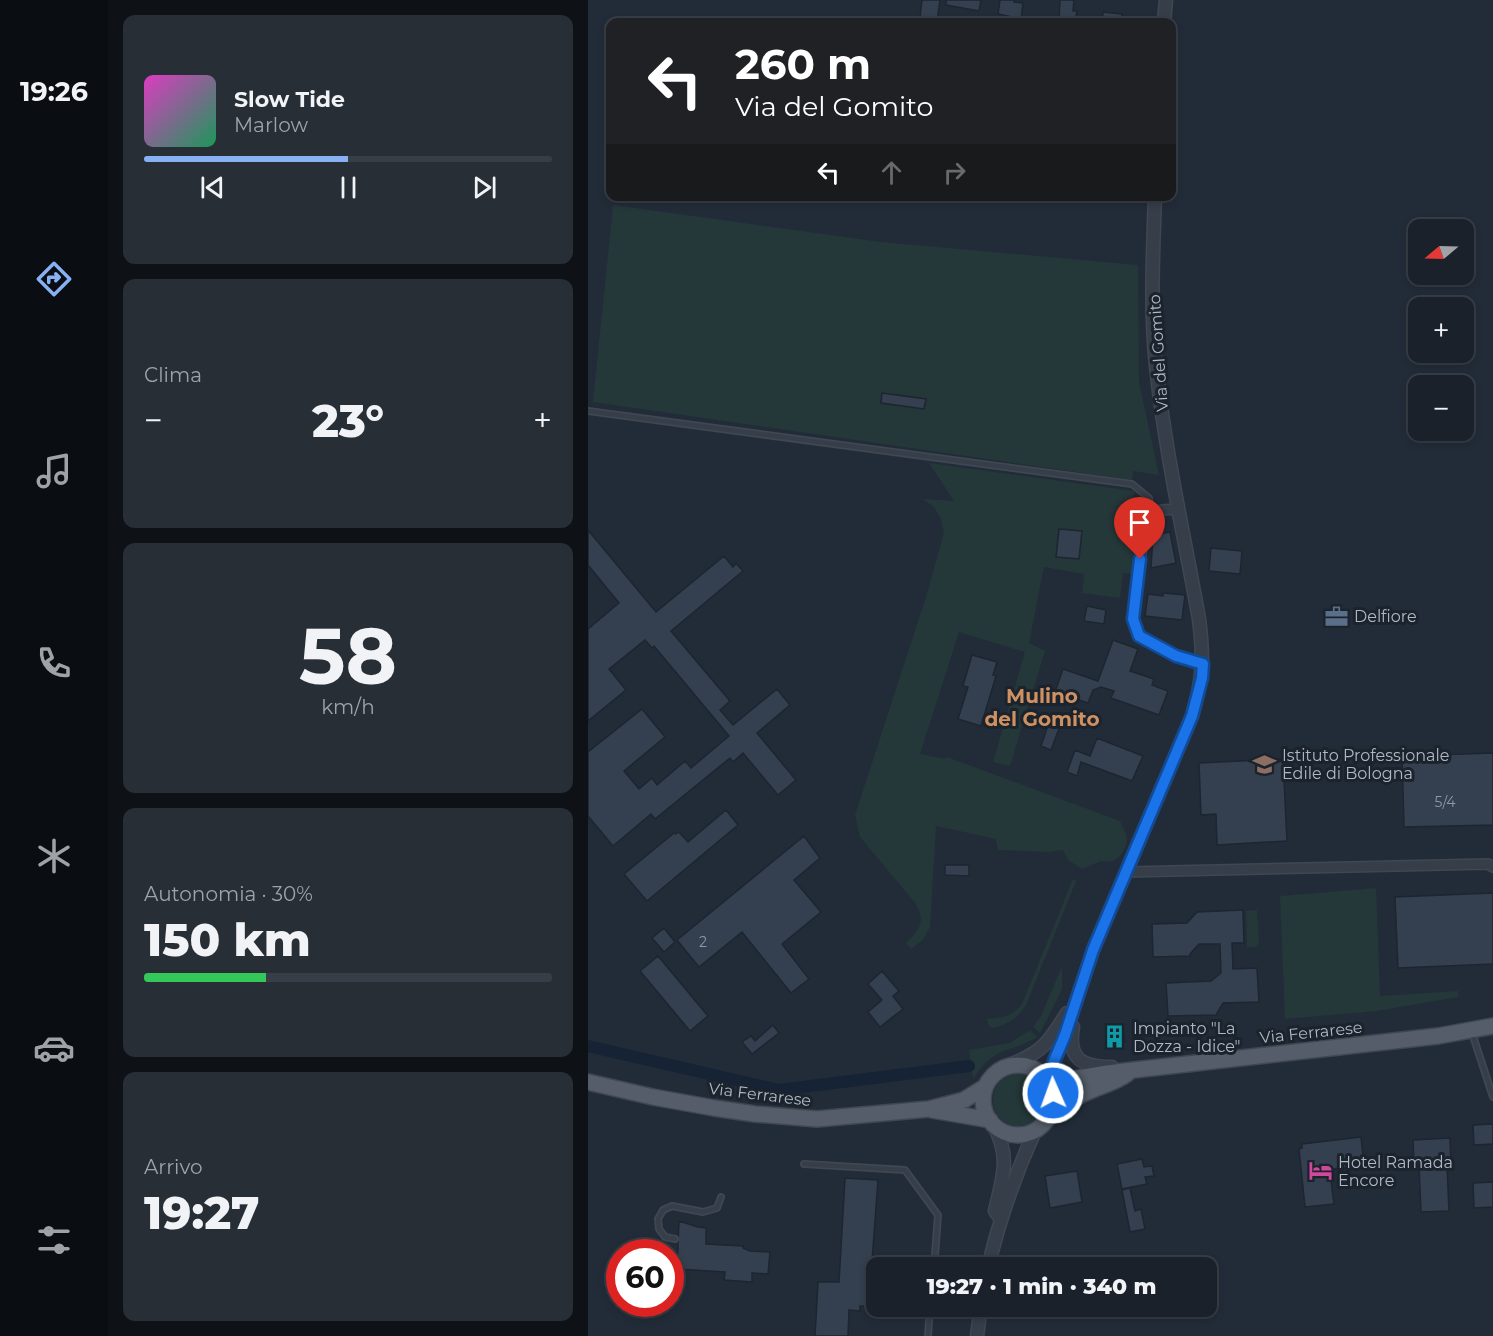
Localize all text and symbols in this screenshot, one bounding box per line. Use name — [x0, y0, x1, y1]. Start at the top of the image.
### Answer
text: 260 m — [735, 38, 871, 90]
icon: left — [636, 42, 714, 120]
text: 19:26 — [20, 75, 88, 108]
text: Slow Tide — [234, 86, 345, 113]
text: Via del Gomito — [735, 90, 933, 123]
text: Marlow — [234, 113, 308, 137]
icon: left — [812, 156, 845, 189]
icon: ahead — [875, 156, 908, 189]
icon: right — [938, 156, 971, 189]
icon: previous — [196, 171, 229, 204]
icon: pause — [332, 171, 365, 204]
icon: next — [468, 171, 501, 204]
north arrow — [1408, 219, 1474, 285]
map controls — [1408, 219, 1474, 441]
icon: directions — [33, 258, 75, 300]
street label: Via del Gomito — [1145, 294, 1172, 412]
button: + — [1408, 297, 1474, 363]
text: Clima — [144, 363, 202, 387]
button: − — [1408, 375, 1474, 441]
text: 23° — [312, 393, 384, 448]
text: − — [144, 400, 163, 440]
text: + — [533, 400, 552, 440]
icon: music — [33, 450, 75, 492]
pin — [1114, 497, 1165, 559]
icon: arrive — [1123, 506, 1156, 539]
office icon: Delfiore — [1323, 603, 1349, 629]
place label: Delfiore — [1354, 607, 1417, 626]
text: 58 — [299, 608, 397, 704]
icon: phone — [33, 642, 75, 684]
district label: Mulino del Gomito — [984, 684, 1100, 731]
text: km/h — [321, 695, 375, 719]
place label: Istituto Professionale Edile di Bologna — [1282, 746, 1449, 783]
school or university icon: Istituto Professionale Edile di Bologna — [1251, 751, 1277, 777]
house number: 5/4 — [1435, 793, 1456, 811]
icon: climate — [33, 835, 75, 877]
text: Autonomia · 30% — [144, 882, 313, 906]
text: 150 km — [144, 912, 311, 967]
house number: 2 — [699, 933, 707, 951]
street label: Via Ferrarese — [1259, 1018, 1363, 1047]
place label: Impianto "La Dozza - Idice" — [1133, 1019, 1240, 1056]
building icon: Impianto "La Dozza - Idice" — [1102, 1024, 1128, 1050]
icon: car — [33, 1027, 75, 1069]
position arrow — [1021, 1061, 1085, 1125]
street label: Via Ferrarese — [708, 1079, 812, 1110]
place label: Hotel Ramada Encore — [1338, 1153, 1453, 1190]
text: Arrivo — [144, 1155, 203, 1179]
hotel icon: Hotel Ramada Encore — [1307, 1158, 1333, 1184]
text: 19:27 — [144, 1185, 260, 1240]
icon: filters — [33, 1219, 75, 1261]
speed limit sign: 60 — [606, 1239, 684, 1317]
text: 19:27 · 1 min · 340 m — [927, 1273, 1156, 1300]

